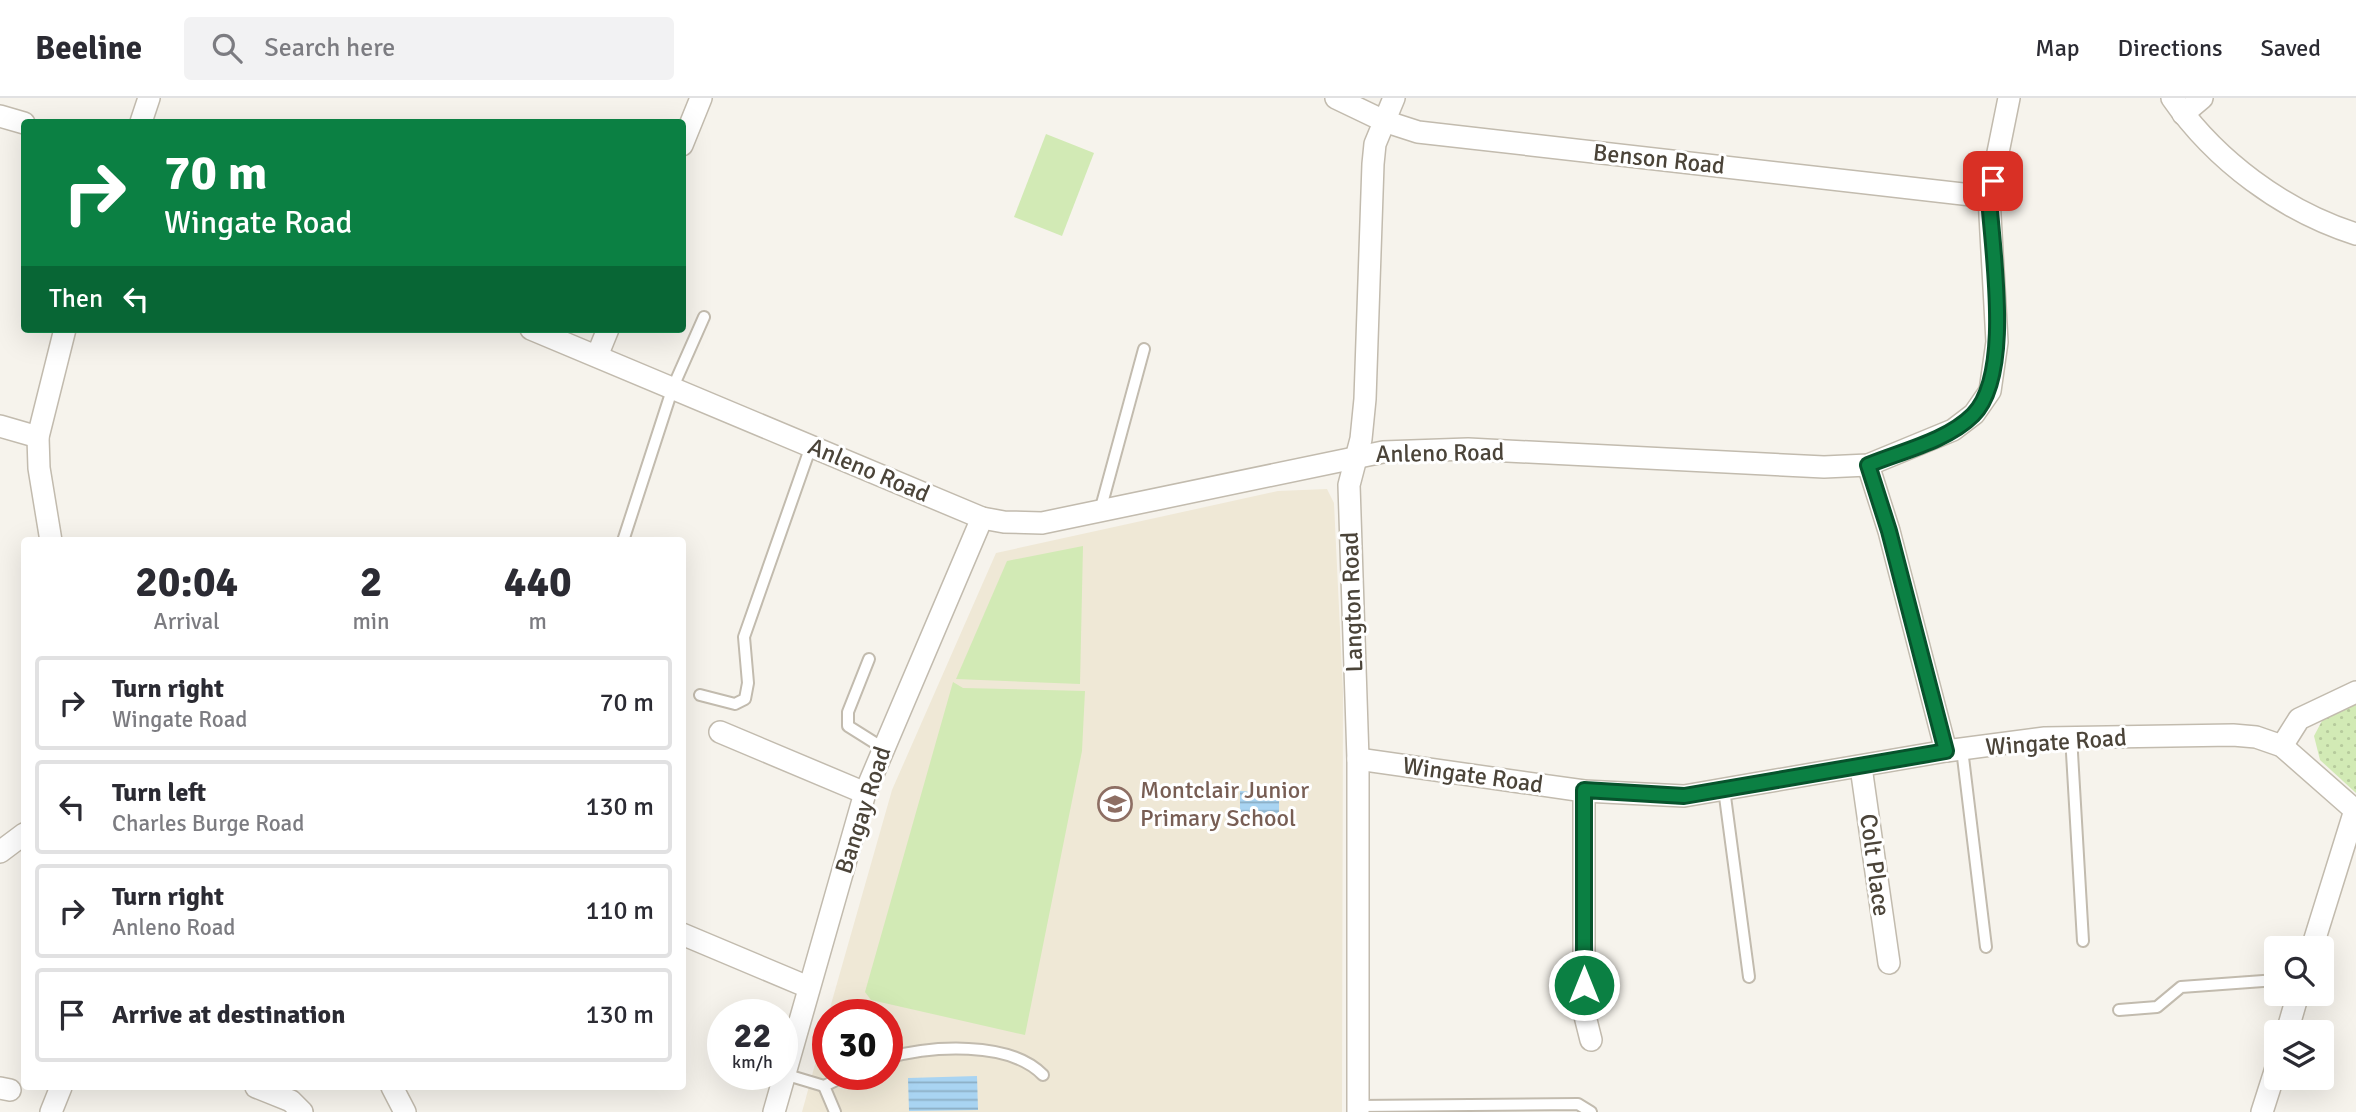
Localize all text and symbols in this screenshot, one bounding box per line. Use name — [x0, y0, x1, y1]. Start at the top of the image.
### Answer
search box — [184, 17, 674, 80]
text: Beeline — [35, 28, 142, 69]
icon: search — [208, 29, 246, 67]
text: Search here — [264, 32, 395, 64]
text: Map — [2035, 33, 2080, 63]
text: Directions — [2118, 33, 2223, 63]
text: Saved — [2261, 33, 2321, 63]
street label: Benson Road — [1592, 137, 1726, 181]
text: 70 m — [164, 143, 267, 203]
icon: right — [49, 147, 140, 238]
pin — [1963, 151, 2023, 211]
icon: arrive — [1974, 162, 2012, 200]
text: Wingate Road — [164, 203, 353, 242]
icon: left — [117, 280, 155, 318]
text: Then — [49, 283, 103, 315]
street label: Anleno Road — [804, 431, 934, 509]
street label: Anleno Road — [1375, 437, 1505, 469]
street label: Langton Road — [1335, 531, 1369, 673]
text: 20:04 — [135, 557, 238, 608]
text: 2 — [360, 557, 382, 608]
text: 440 — [504, 557, 572, 608]
text: Arrival — [154, 607, 220, 636]
text: min — [352, 607, 390, 636]
text: m — [529, 607, 547, 636]
text: Turn right — [112, 673, 224, 705]
icon: right — [53, 684, 91, 722]
text: 70 m — [599, 687, 654, 719]
text: Wingate Road — [112, 705, 248, 734]
street label: Wingate Road — [1984, 722, 2128, 762]
street label: Bangay Road — [828, 743, 898, 877]
street label: Wingate Road — [1401, 750, 1545, 800]
place label: Montclair Junior Primary School — [1140, 775, 1309, 833]
text: Turn left — [112, 777, 206, 809]
school or university icon: Montclair Junior Primary School — [1096, 785, 1134, 823]
icon: left — [53, 788, 91, 826]
text: 130 m — [585, 791, 654, 823]
text: Charles Burge Road — [112, 809, 304, 838]
street label: Colt Place — [1853, 812, 1897, 918]
text: Turn right — [112, 881, 224, 913]
icon: right — [53, 892, 91, 930]
text: 110 m — [585, 895, 654, 927]
text: Anleno Road — [112, 913, 235, 942]
map controls — [2264, 936, 2334, 1090]
button: search — [2264, 936, 2334, 1006]
position arrow — [1547, 948, 1621, 1022]
icon: arrive — [53, 996, 91, 1034]
text: Arrive at destination — [112, 999, 345, 1031]
text: 130 m — [585, 999, 654, 1031]
speed limit sign: 30 — [812, 999, 903, 1090]
text: 22 — [734, 1014, 771, 1057]
button: layers — [2264, 1020, 2334, 1090]
text: km/h — [732, 1051, 773, 1073]

